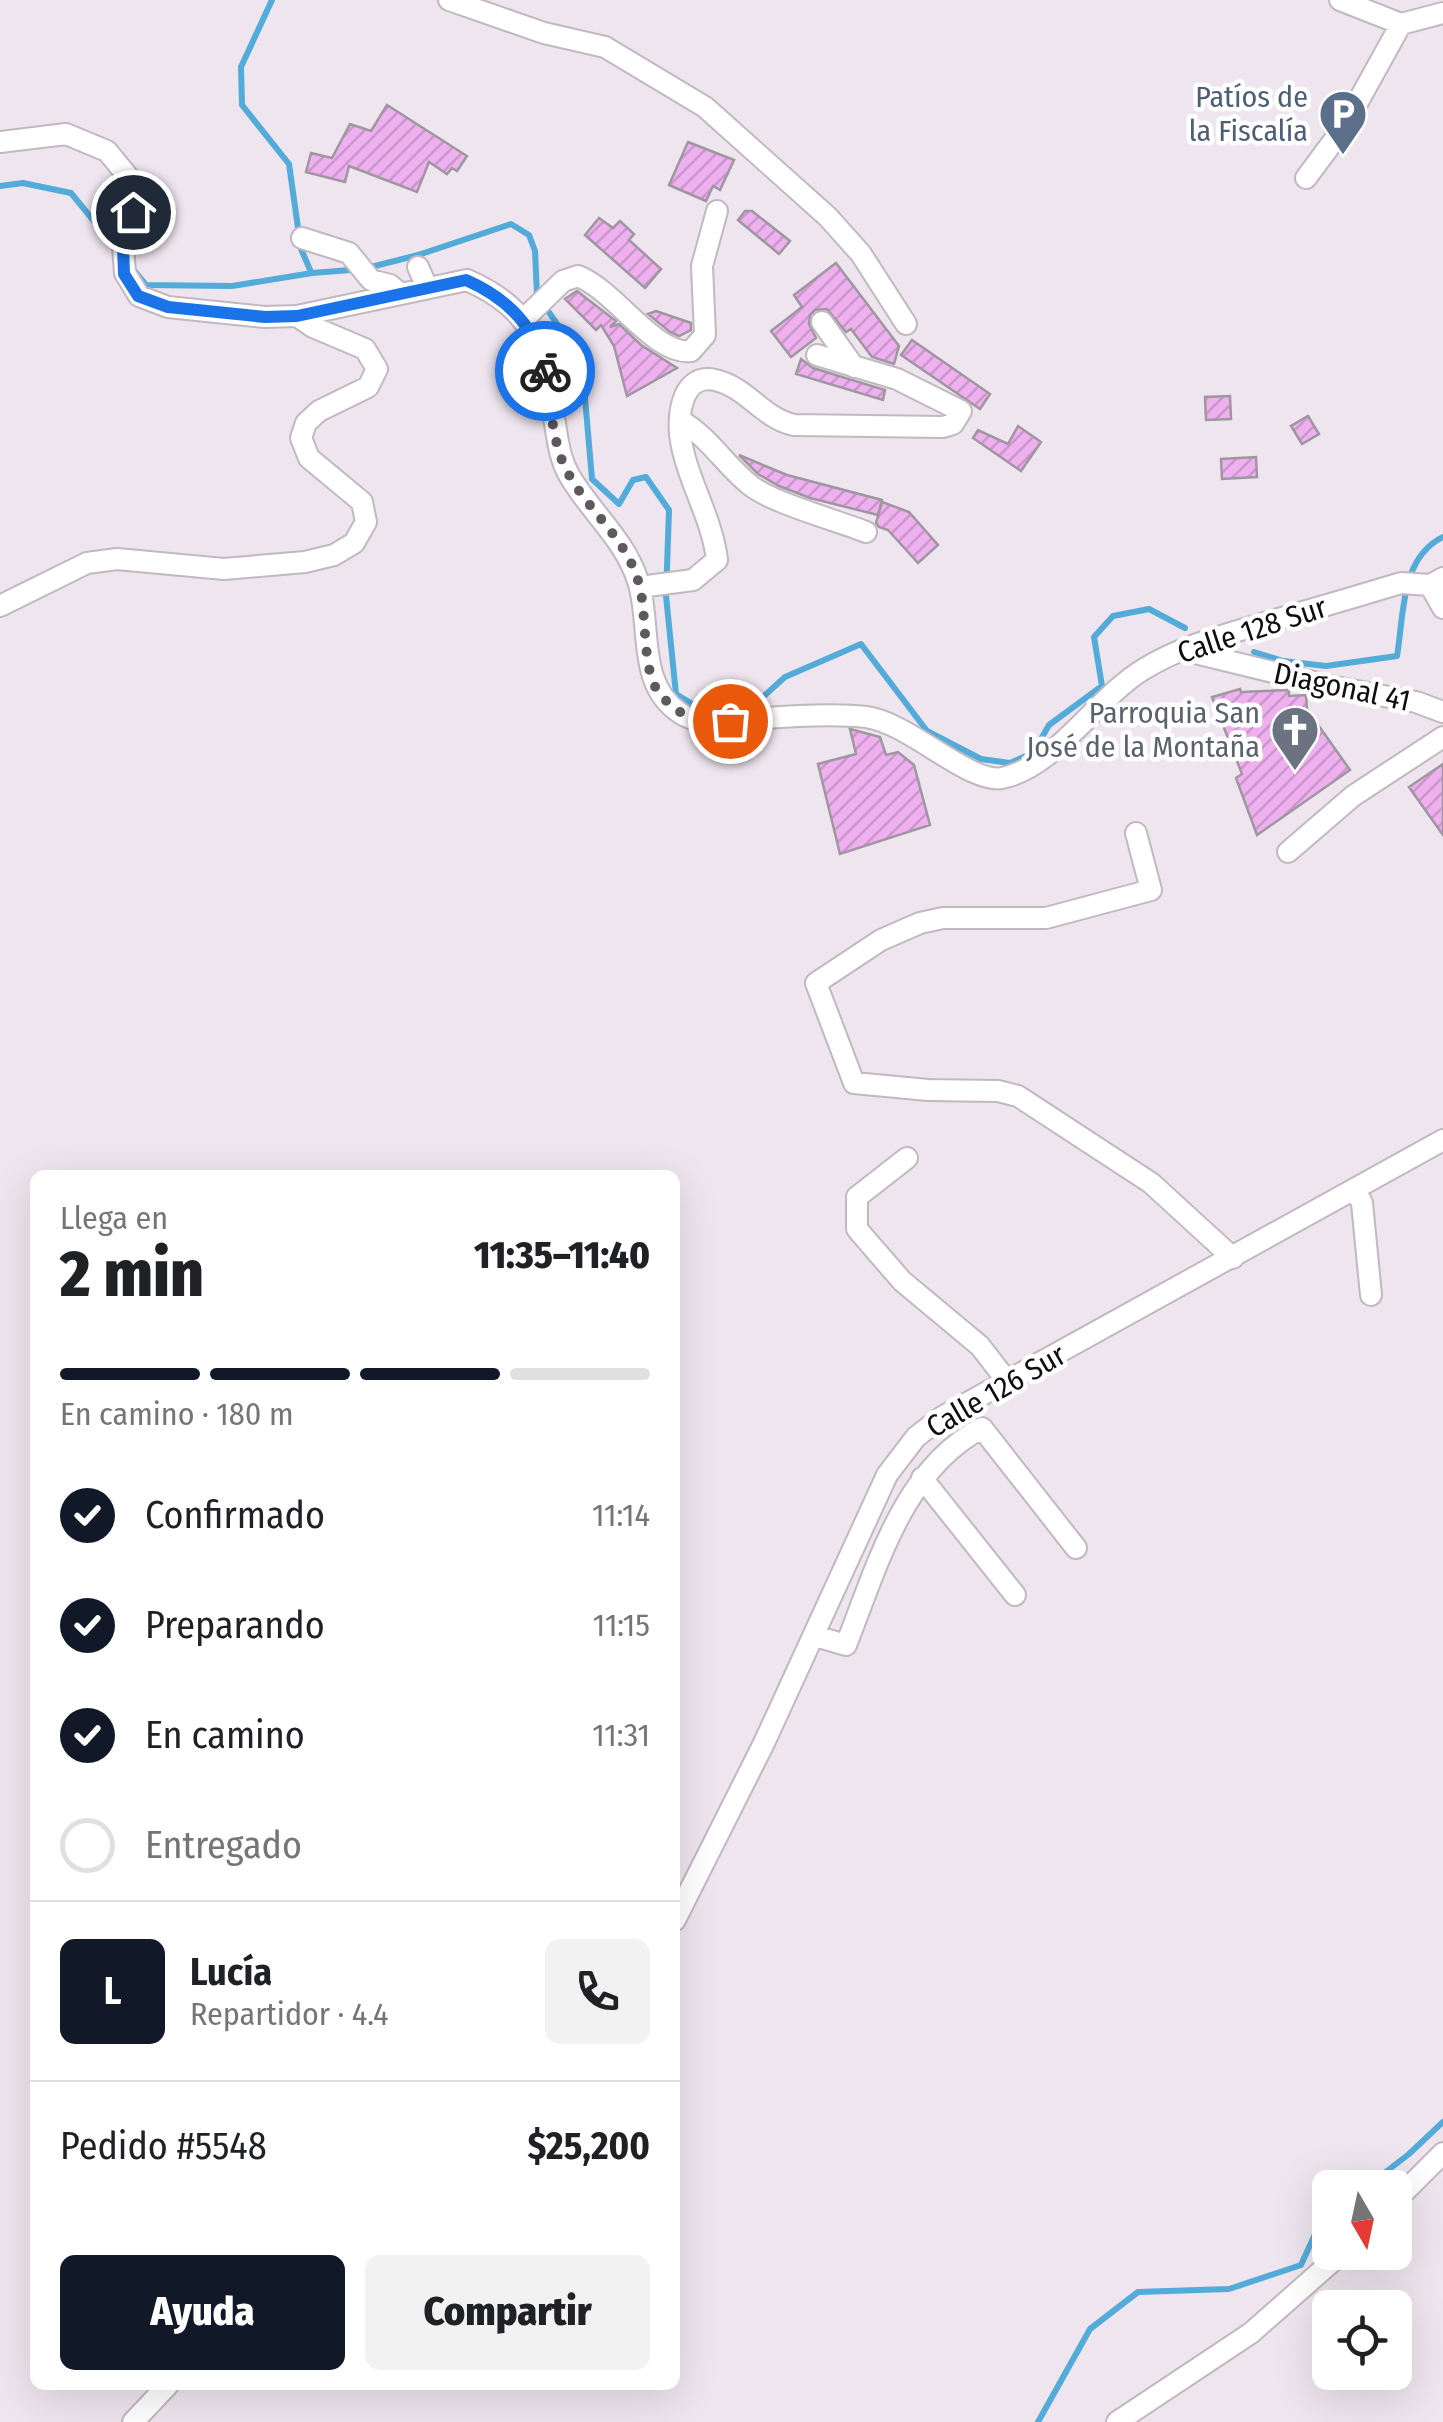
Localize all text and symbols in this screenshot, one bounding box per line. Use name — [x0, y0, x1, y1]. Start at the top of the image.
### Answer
place label: Patíos de la Fiscalía — [1189, 79, 1308, 149]
parking icon: Patíos de la Fiscalía — [1317, 88, 1369, 156]
pin — [91, 170, 176, 255]
icon: home — [106, 185, 161, 240]
courier — [495, 321, 595, 421]
icon: bike — [518, 344, 573, 399]
street label: Calle 128 Sur — [1173, 589, 1332, 671]
street label: Diagonal 41 — [1270, 655, 1414, 719]
pin — [688, 679, 773, 764]
icon: bag — [703, 694, 758, 749]
place label: Parroquia San José de la Montaña — [1026, 695, 1260, 765]
church icon: Parroquia San José de la Montaña — [1269, 704, 1321, 772]
text: Llega en — [60, 1199, 168, 1237]
text: 11:35–11:40 — [474, 1232, 650, 1278]
text: 2 min — [60, 1235, 204, 1313]
street label: Calle 126 Sur — [920, 1336, 1072, 1445]
text: En camino · 180 m — [60, 1395, 294, 1433]
icon: check — [60, 1488, 115, 1543]
text: Confirmado — [145, 1492, 325, 1538]
text: 11:14 — [592, 1496, 650, 1534]
icon: check — [60, 1598, 115, 1653]
text: Preparando — [145, 1602, 325, 1648]
text: 11:15 — [593, 1606, 650, 1644]
icon: check — [60, 1708, 115, 1763]
text: En camino — [145, 1712, 305, 1758]
text: 11:31 — [592, 1716, 650, 1754]
text: Entregado — [145, 1822, 302, 1868]
button: phone — [545, 1939, 650, 2044]
text: Lucía — [190, 1949, 272, 1995]
text: L — [104, 1968, 121, 2014]
text: Repartidor · 4.4 — [190, 1995, 389, 2033]
text: Pedido #5548 — [60, 2123, 267, 2169]
text: $25,200 — [528, 2123, 650, 2169]
north arrow — [1312, 2170, 1412, 2270]
map controls — [1312, 2170, 1412, 2390]
button: Ayuda — [60, 2255, 345, 2370]
button: Compartir — [365, 2255, 650, 2370]
button: locate — [1312, 2290, 1412, 2390]

